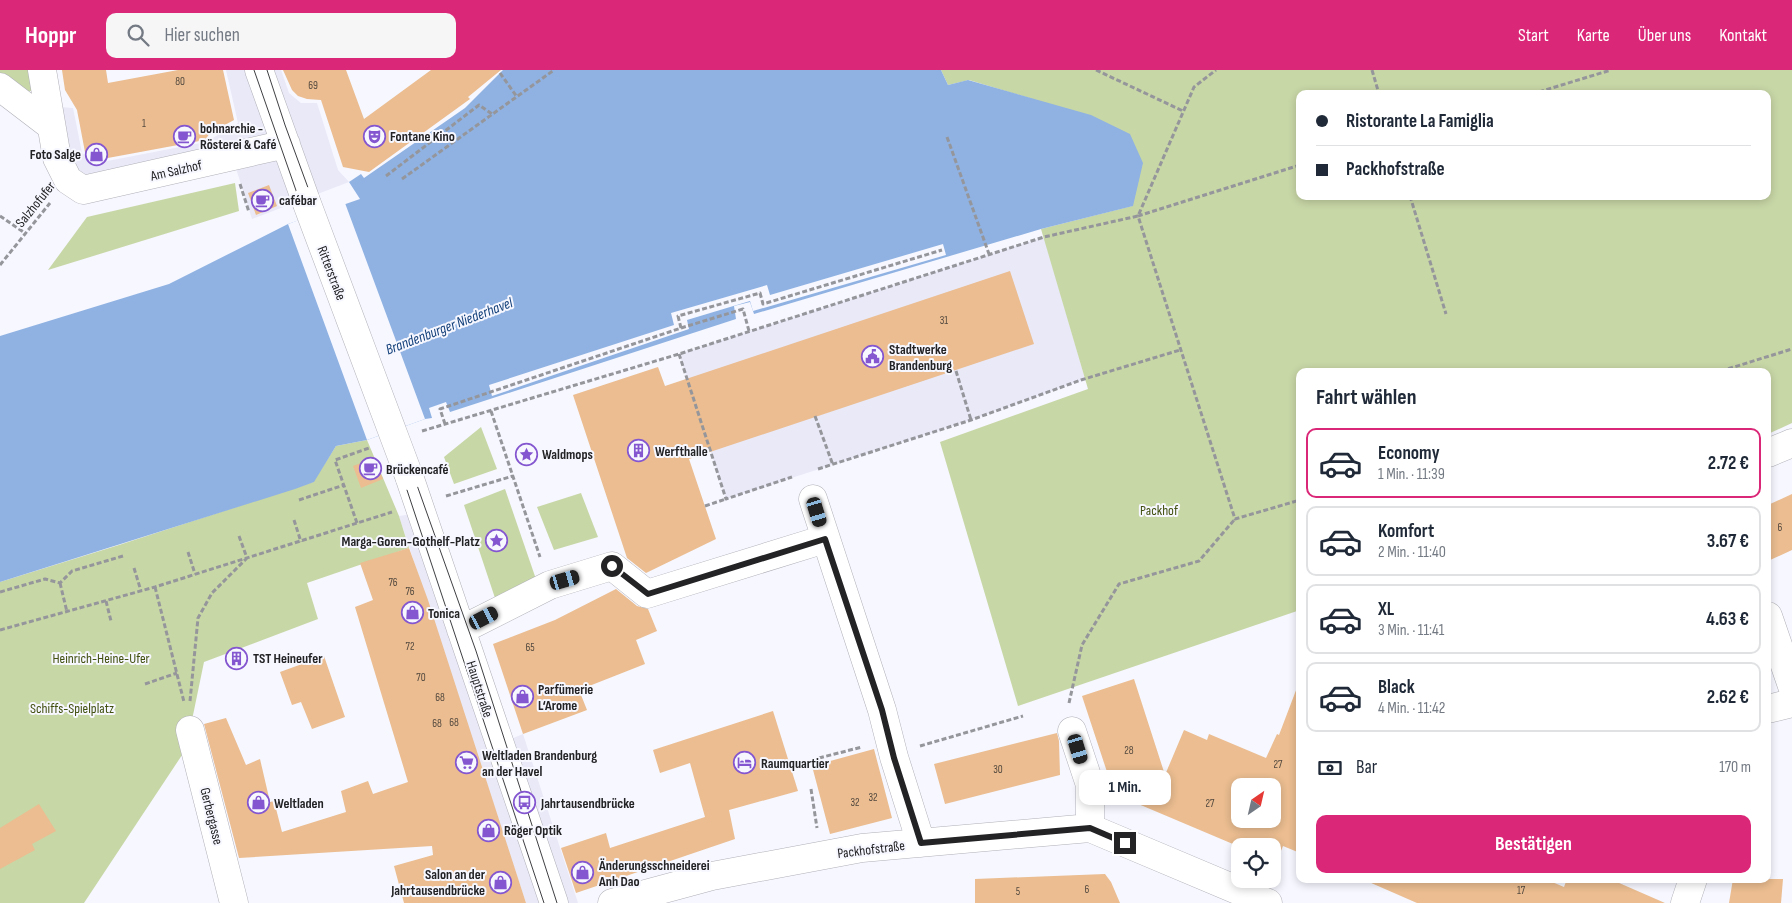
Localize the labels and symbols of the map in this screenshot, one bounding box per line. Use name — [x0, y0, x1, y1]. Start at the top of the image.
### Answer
house number: 80 — [175, 75, 185, 88]
house number: 69 — [308, 79, 318, 92]
house number: 1 — [142, 117, 146, 130]
place label: bohnarchie - Rösterei & Café — [200, 120, 276, 153]
cafe icon: bohnarchie - Rösterei & Café — [172, 124, 196, 148]
theatre icon: Fontane Kino — [362, 124, 386, 148]
place label: Fontane Kino — [390, 128, 455, 145]
shop icon: Foto Salge — [85, 142, 109, 166]
place label: Foto Salge — [30, 146, 81, 163]
street label: Am Salzhof — [148, 156, 204, 185]
street label: Salzhofufer — [12, 178, 59, 231]
cafe icon: cafébar — [251, 188, 275, 212]
place label: cafébar — [279, 192, 317, 209]
street label: Ritterstraße — [313, 244, 350, 303]
water label: Brandenburger Niederhavel — [383, 293, 517, 359]
house number: 31 — [940, 314, 948, 327]
place label: Stadtwerke Brandenburg — [889, 341, 952, 374]
public building icon: Stadtwerke Brandenburg — [861, 345, 885, 369]
building icon: Werfthalle — [627, 439, 651, 463]
place icon: Waldmops — [514, 442, 538, 466]
place label: Werfthalle — [655, 443, 708, 460]
place label: Waldmops — [542, 446, 593, 463]
cafe icon: Brückencafé — [358, 457, 382, 481]
place label: Brückencafé — [386, 461, 449, 478]
car — [805, 495, 828, 529]
park label: Packhof — [1140, 502, 1179, 519]
house number: 6 — [1778, 521, 1783, 534]
place icon: Marga-Goren-Gothelf-Platz — [484, 529, 508, 553]
place label: Marga-Goren-Gothelf-Platz — [342, 533, 481, 550]
route start — [601, 555, 623, 577]
car — [548, 569, 581, 591]
house number: 76 — [388, 576, 398, 589]
house number: 76 — [405, 585, 415, 598]
shop icon: Tonica — [400, 601, 424, 625]
place label: Tonica — [428, 605, 460, 622]
car — [467, 605, 500, 631]
house number: 72 — [406, 640, 415, 653]
house number: 65 — [525, 641, 535, 654]
building icon: TST Heineufer — [225, 646, 249, 670]
park label: Heinrich-Heine-Ufer — [52, 650, 150, 667]
place label: TST Heineufer — [253, 650, 323, 667]
street label: Hauptstraße — [462, 659, 497, 720]
house number: 70 — [416, 671, 426, 684]
place label: Parfümerie L‘Arome — [538, 681, 593, 714]
shop icon: Parfümerie L‘Arome — [510, 685, 534, 709]
house number: 68 — [435, 691, 445, 704]
park label: Schiffs-Spielplatz — [30, 700, 114, 717]
house number: 68 — [449, 716, 459, 729]
house number: 68 — [432, 717, 442, 730]
car — [1066, 732, 1089, 766]
house number: 28 — [1124, 744, 1134, 757]
place label: Weltladen Brandenburg an der Havel — [482, 747, 597, 780]
supermarket icon: Weltladen Brandenburg an der Havel — [454, 751, 478, 775]
hotel icon: Raumquartier — [733, 751, 757, 775]
place label: Raumquartier — [761, 755, 830, 772]
house number: 27 — [1274, 758, 1283, 771]
house number: 30 — [993, 763, 1003, 776]
callout: 1 Min. — [1079, 770, 1171, 806]
north arrow — [1231, 778, 1281, 828]
street label: Gerbergasse — [196, 786, 227, 846]
shop icon: Weltladen — [246, 791, 270, 815]
bus stop icon: Jahrtausendbrücke — [513, 791, 537, 815]
house number: 32 — [868, 791, 878, 804]
place label: Weltladen — [274, 795, 324, 812]
place label: Jahrtausendbrücke — [540, 795, 635, 812]
house number: 32 — [850, 796, 860, 809]
house number: 27 — [1206, 797, 1215, 810]
shop icon: Röger Optik — [476, 818, 500, 842]
place label: Röger Optik — [504, 822, 562, 839]
route end — [1114, 832, 1136, 854]
street label: Packhofstraße — [836, 837, 906, 862]
place label: Änderungsschneiderei Anh Dao — [598, 857, 710, 890]
shop icon: Änderungsschneiderei Anh Dao — [571, 861, 595, 885]
place label: Salon an der Jahrtausendbrücke — [390, 866, 486, 899]
shop icon: Salon an der Jahrtausendbrücke — [489, 870, 513, 894]
house number: 6 — [1085, 883, 1090, 896]
house number: 17 — [1517, 884, 1526, 897]
house number: 5 — [1016, 885, 1020, 898]

